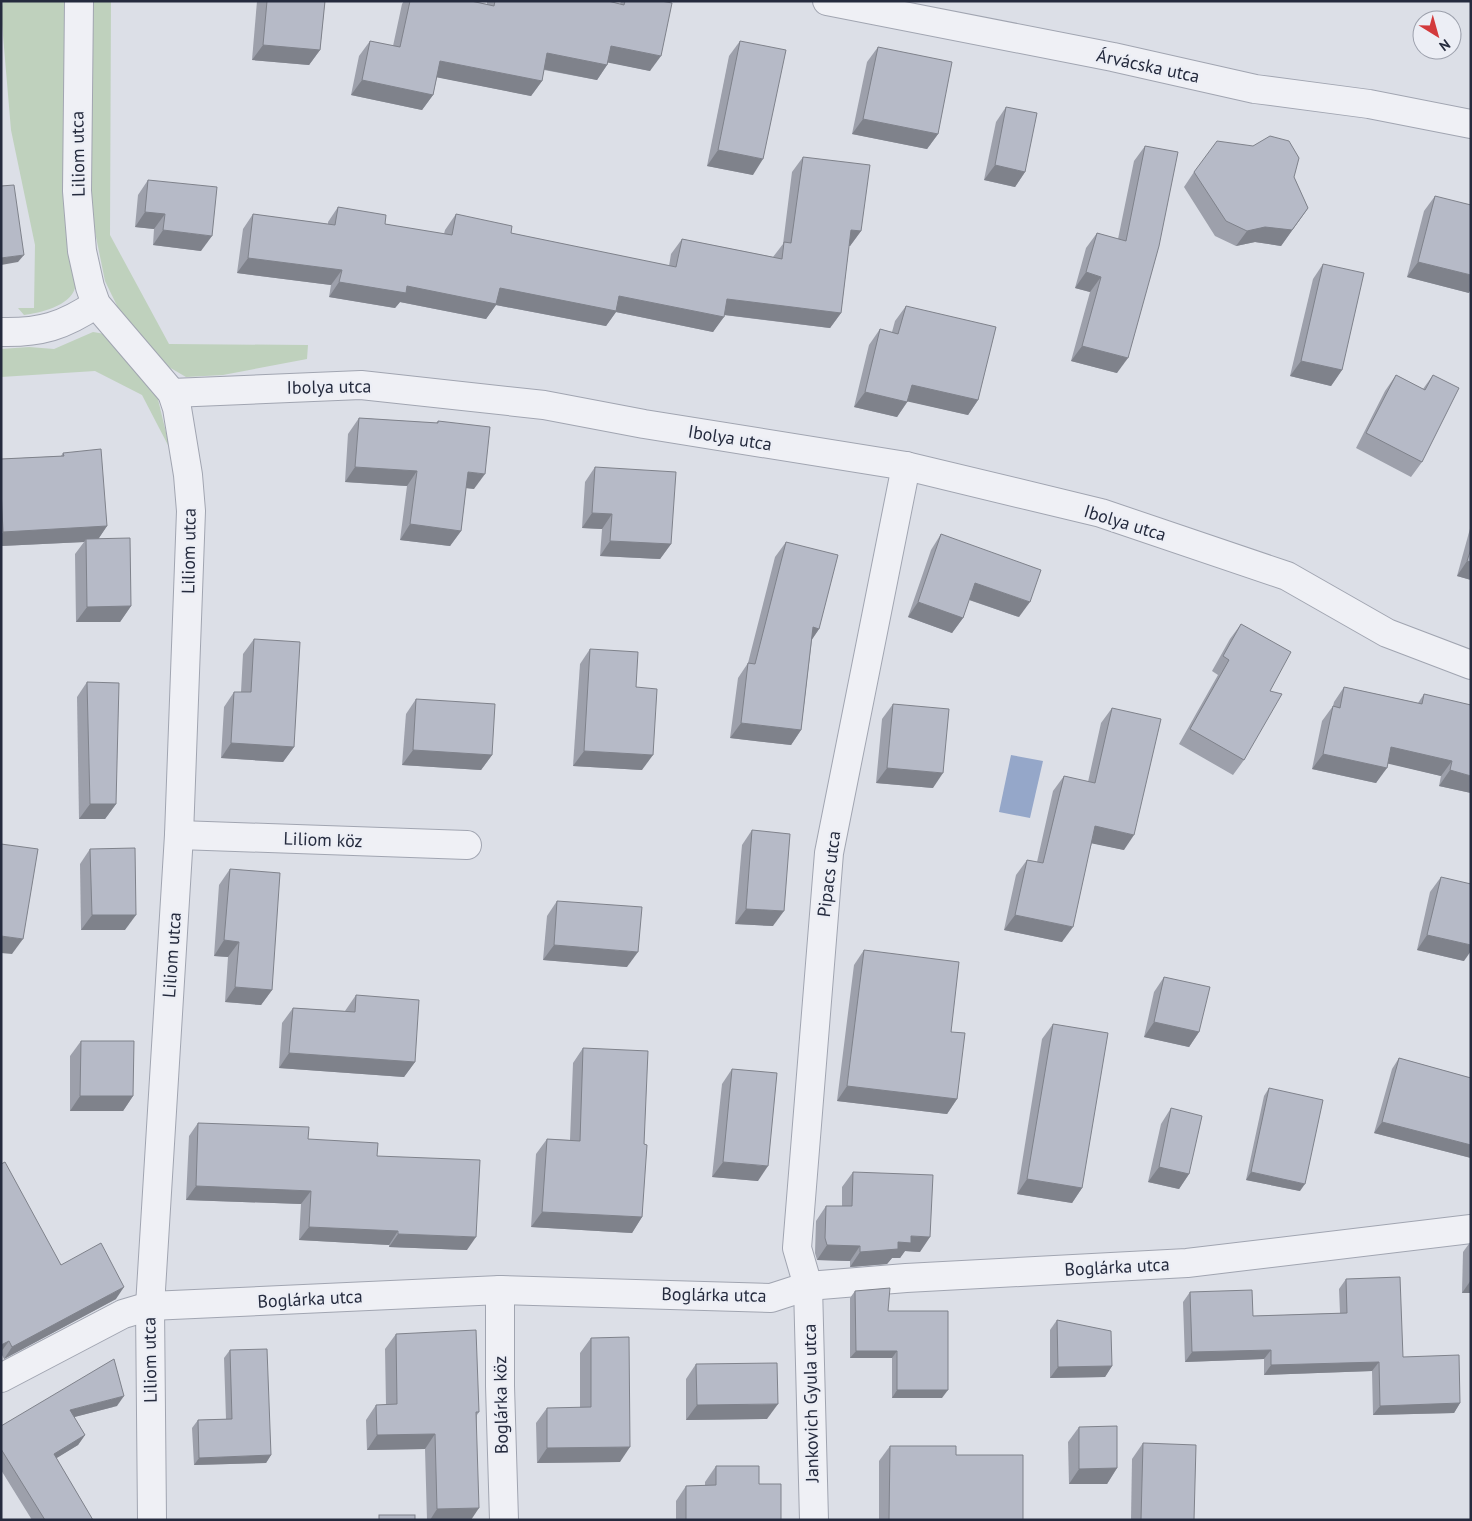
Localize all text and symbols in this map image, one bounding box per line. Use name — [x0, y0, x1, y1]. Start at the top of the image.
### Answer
north arrow — [1412, 10, 1462, 60]
text: N — [1436, 35, 1454, 55]
street label: Árvácska utca — [1094, 43, 1202, 88]
street label: Liliom utca — [65, 111, 90, 197]
street label: Ibolya utca — [286, 374, 372, 399]
street label: Ibolya utca — [686, 420, 774, 455]
street label: Ibolya utca — [1081, 499, 1169, 546]
street label: Liliom utca — [176, 508, 201, 594]
street label: Liliom köz — [283, 827, 363, 852]
street label: Pipacs utca — [812, 830, 845, 918]
street label: Liliom utca — [157, 911, 186, 999]
street label: Boglárka utca — [1064, 1252, 1170, 1281]
street label: Boglárka utca — [661, 1282, 767, 1307]
street label: Boglárka utca — [257, 1284, 363, 1313]
street label: Liliom utca — [137, 1317, 162, 1403]
street label: Jankovich Gyula utca — [798, 1323, 823, 1484]
street label: Boglárka köz — [488, 1356, 513, 1454]

